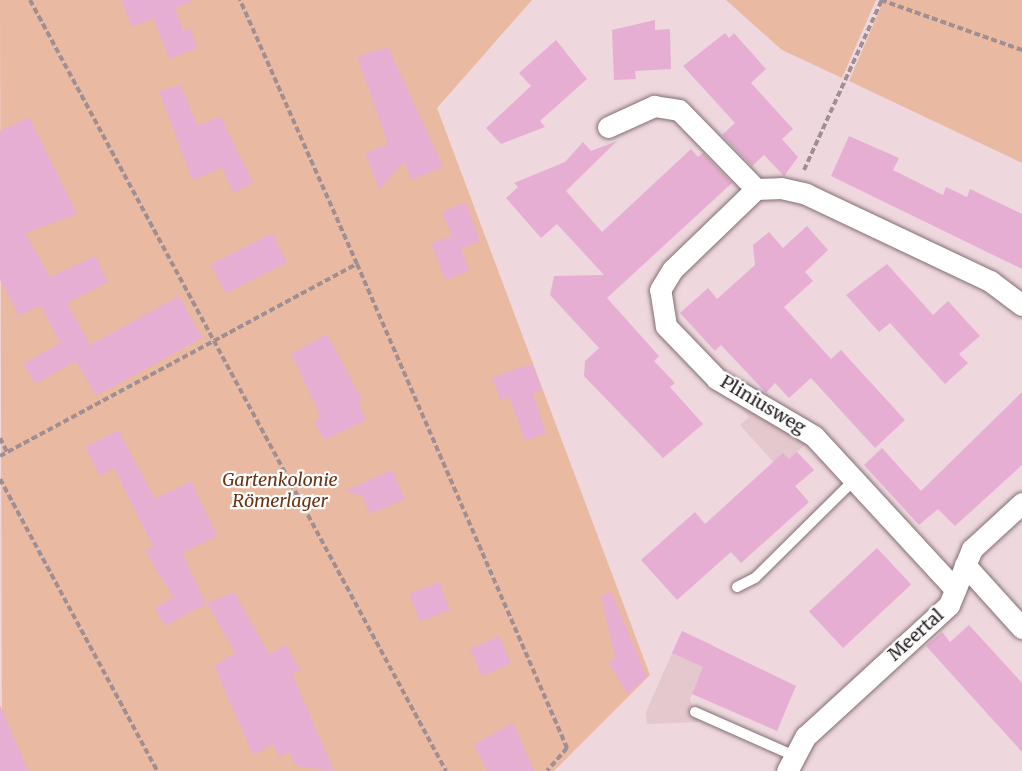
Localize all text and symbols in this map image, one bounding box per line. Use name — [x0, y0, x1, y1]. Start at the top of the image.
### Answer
street label: Pliniusweg — [716, 371, 810, 439]
park label: Gartenkolonie Römerlager — [222, 470, 338, 512]
street label: Meertal — [884, 604, 948, 666]

